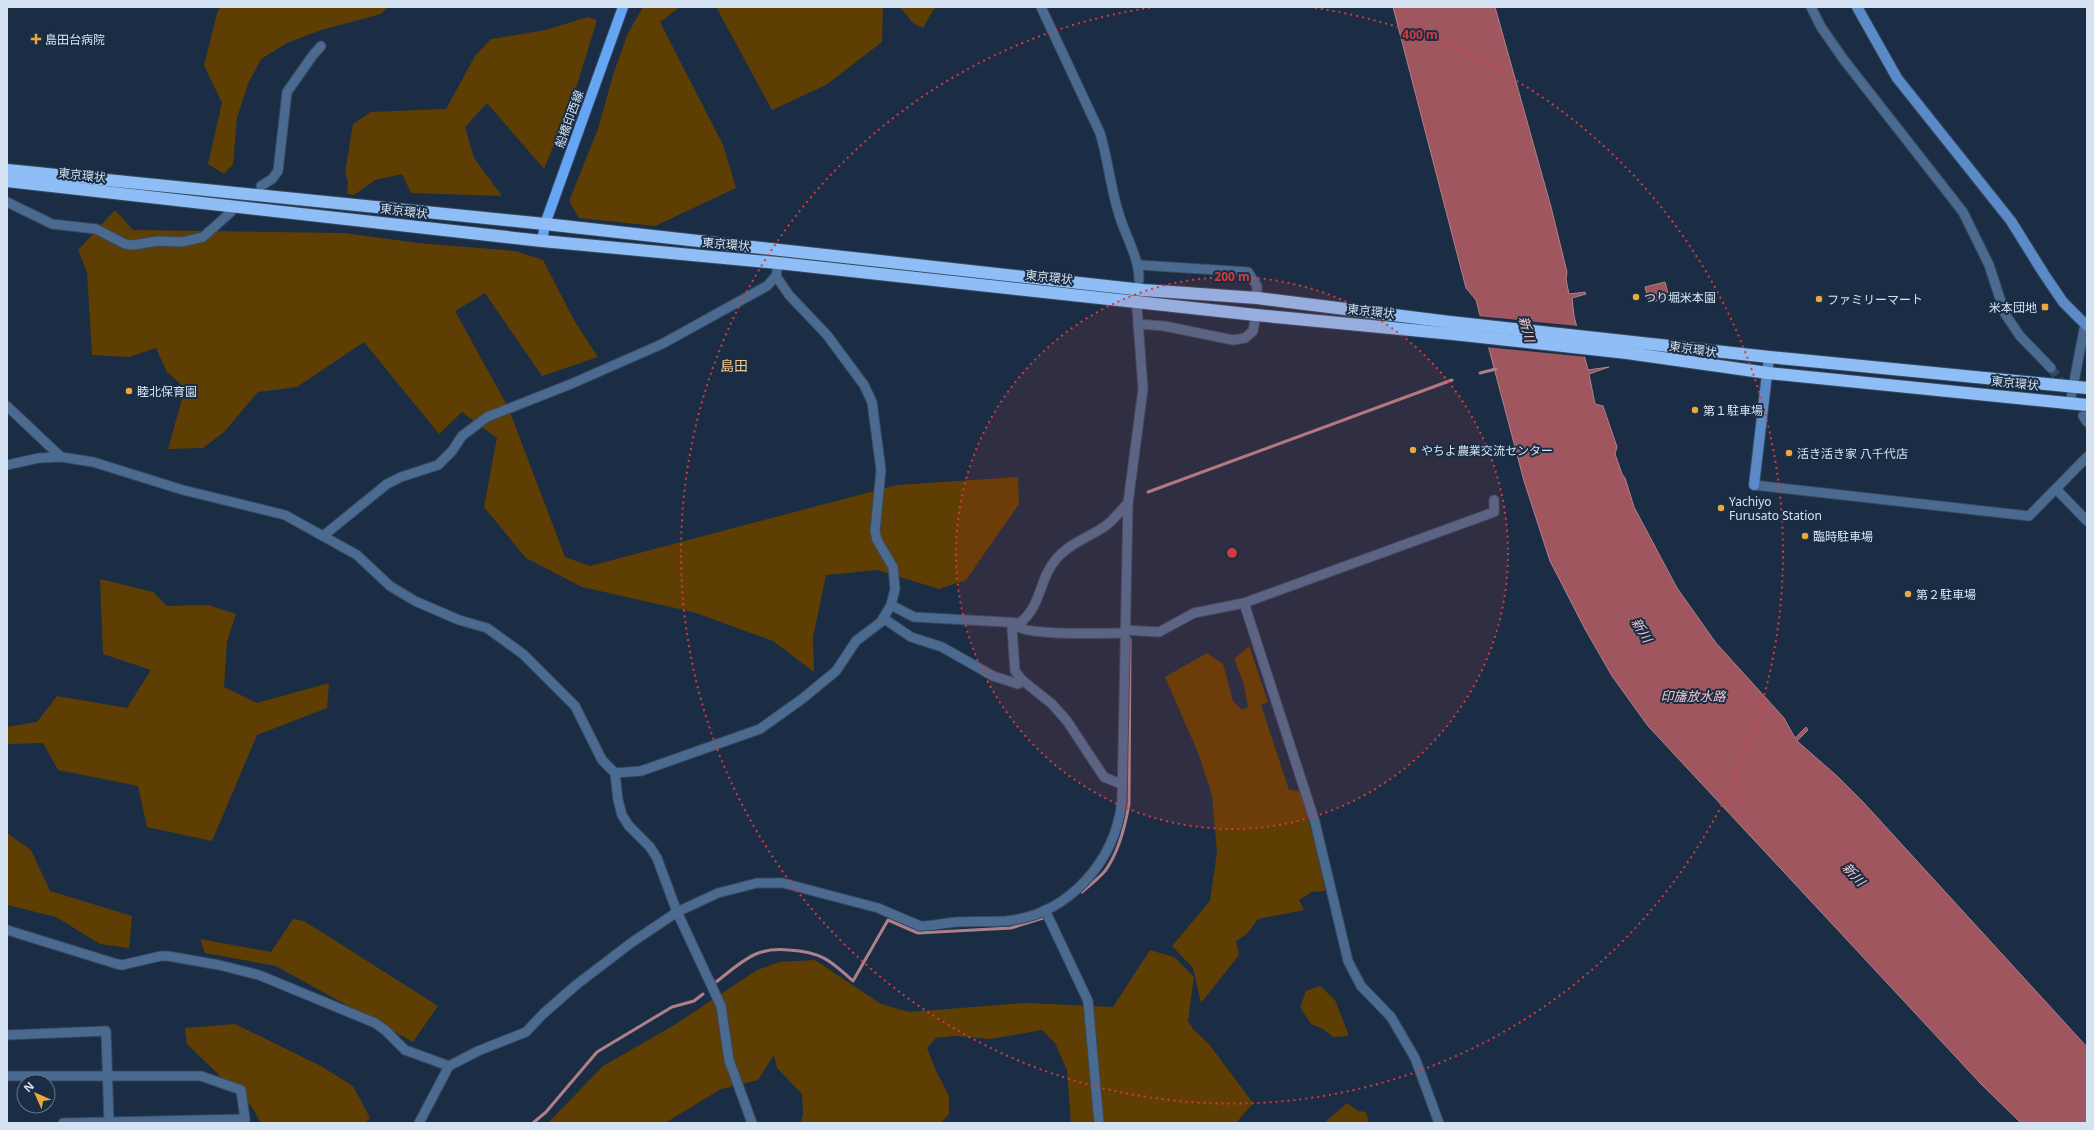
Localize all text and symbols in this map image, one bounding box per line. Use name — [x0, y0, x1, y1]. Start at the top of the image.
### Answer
text: 400 m — [1402, 26, 1438, 43]
place label: 島田台病院 — [45, 31, 105, 48]
marker: 島田台病院 — [30, 33, 42, 45]
street label: 船橋印西線 — [551, 88, 587, 150]
street label: 東京環状 — [57, 164, 107, 186]
street label: 東京環状 — [379, 200, 429, 222]
street label: 東京環状 — [701, 233, 751, 255]
street label: 東京環状 — [1024, 266, 1074, 288]
text: 200 m — [1214, 268, 1250, 285]
place label: つり堀米本園 — [1644, 289, 1716, 306]
place label: ファミリーマート — [1827, 291, 1923, 308]
marker: つり堀米本園 — [1631, 292, 1641, 302]
marker: ファミリーマート — [1814, 294, 1824, 304]
place label: 米本団地 — [1989, 299, 2037, 316]
street label: 東京環状 — [1346, 300, 1396, 322]
marker: 米本団地 — [2040, 302, 2050, 312]
water label: 新川 — [1515, 314, 1540, 346]
street label: 東京環状 — [1668, 337, 1718, 361]
district label: 島田 — [720, 356, 748, 375]
street label: 東京環状 — [1990, 372, 2040, 394]
place label: 睦北保育園 — [137, 383, 197, 400]
marker: 睦北保育園 — [124, 386, 134, 396]
place label: 第１駐車場 — [1703, 402, 1763, 419]
marker: 第１駐車場 — [1690, 405, 1700, 415]
place label: やちよ農業交流センター — [1421, 442, 1553, 459]
marker: やちよ農業交流センター — [1408, 445, 1418, 455]
place label: 活き活き家 八千代店 — [1797, 445, 1908, 462]
marker: 活き活き家 八千代店 — [1784, 448, 1794, 458]
place label: Yachiyo Furusato Station — [1729, 493, 1822, 524]
marker: Yachiyo Furusato Station — [1716, 503, 1726, 513]
place label: 臨時駐車場 — [1813, 528, 1873, 545]
marker: 臨時駐車場 — [1800, 531, 1810, 541]
centre of rings — [1225, 546, 1239, 560]
place label: 第２駐車場 — [1916, 586, 1976, 603]
marker: 第２駐車場 — [1903, 589, 1913, 599]
water label: 新川 — [1628, 614, 1657, 647]
water label: 印旛放水路 — [1660, 687, 1726, 705]
water label: 新川 — [1839, 858, 1871, 891]
north arrow — [16, 1074, 56, 1114]
text: N — [20, 1078, 37, 1095]

